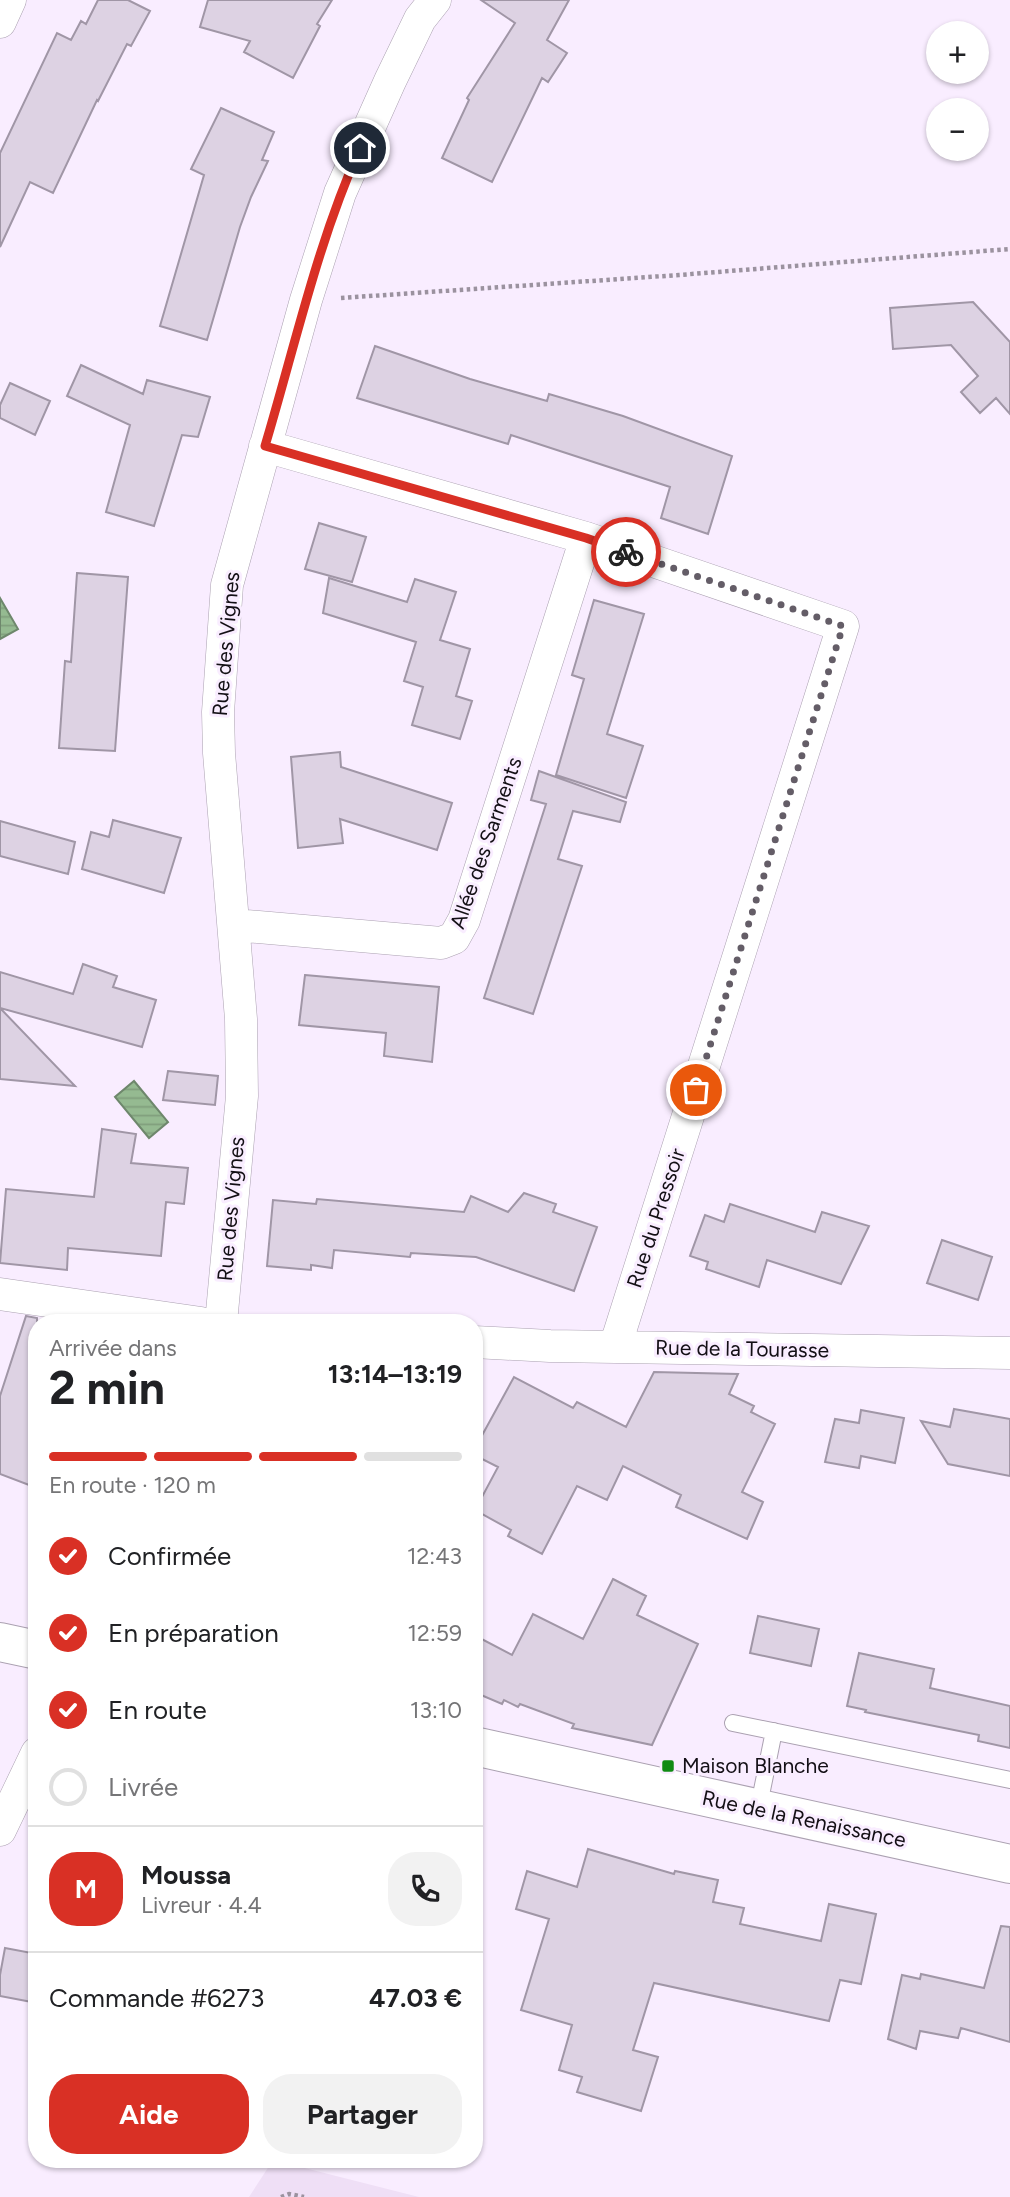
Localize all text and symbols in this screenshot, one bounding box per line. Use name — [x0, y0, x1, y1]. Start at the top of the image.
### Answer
map controls — [926, 21, 989, 161]
button: + — [926, 21, 989, 84]
button: − — [926, 98, 989, 161]
pin — [330, 118, 390, 178]
icon: home — [341, 129, 379, 167]
courier — [591, 517, 661, 587]
icon: bike — [607, 533, 645, 571]
street label: Rue des Vignes — [207, 571, 244, 717]
street label: Allée des Sarments — [444, 754, 527, 932]
pin — [666, 1060, 726, 1120]
icon: bag — [677, 1071, 715, 1109]
street label: Rue des Vignes — [212, 1136, 249, 1282]
street label: Rue du Pressoir — [621, 1145, 690, 1291]
text: Arrivée dans — [49, 1334, 177, 1362]
street label: Rue de la Tourasse — [655, 1334, 829, 1363]
text: 13:14–13:19 — [328, 1358, 462, 1390]
text: 2 min — [49, 1360, 165, 1416]
text: En route · 120 m — [49, 1471, 216, 1499]
icon: check — [49, 1537, 87, 1575]
text: Confirmée — [108, 1540, 231, 1572]
text: 12:43 — [407, 1542, 462, 1570]
icon: check — [49, 1614, 87, 1652]
text: En préparation — [108, 1617, 279, 1649]
text: 12:59 — [408, 1619, 462, 1647]
icon: check — [49, 1691, 87, 1729]
text: En route — [108, 1694, 207, 1726]
text: 13:10 — [410, 1696, 462, 1724]
place label: Maison Blanche — [682, 1753, 829, 1778]
marker: Maison Blanche — [660, 1758, 676, 1774]
text: Livrée — [108, 1771, 178, 1803]
street label: Rue de la Renaissance — [700, 1785, 908, 1852]
button: phone — [388, 1852, 462, 1926]
text: Moussa — [141, 1859, 231, 1891]
text: M — [75, 1873, 97, 1905]
text: Livreur · 4.4 — [141, 1891, 262, 1919]
text: Commande #6273 — [49, 1982, 264, 2014]
text: 47.03 € — [369, 1982, 462, 2014]
button: Aide — [49, 2074, 249, 2154]
button: Partager — [263, 2074, 462, 2154]

